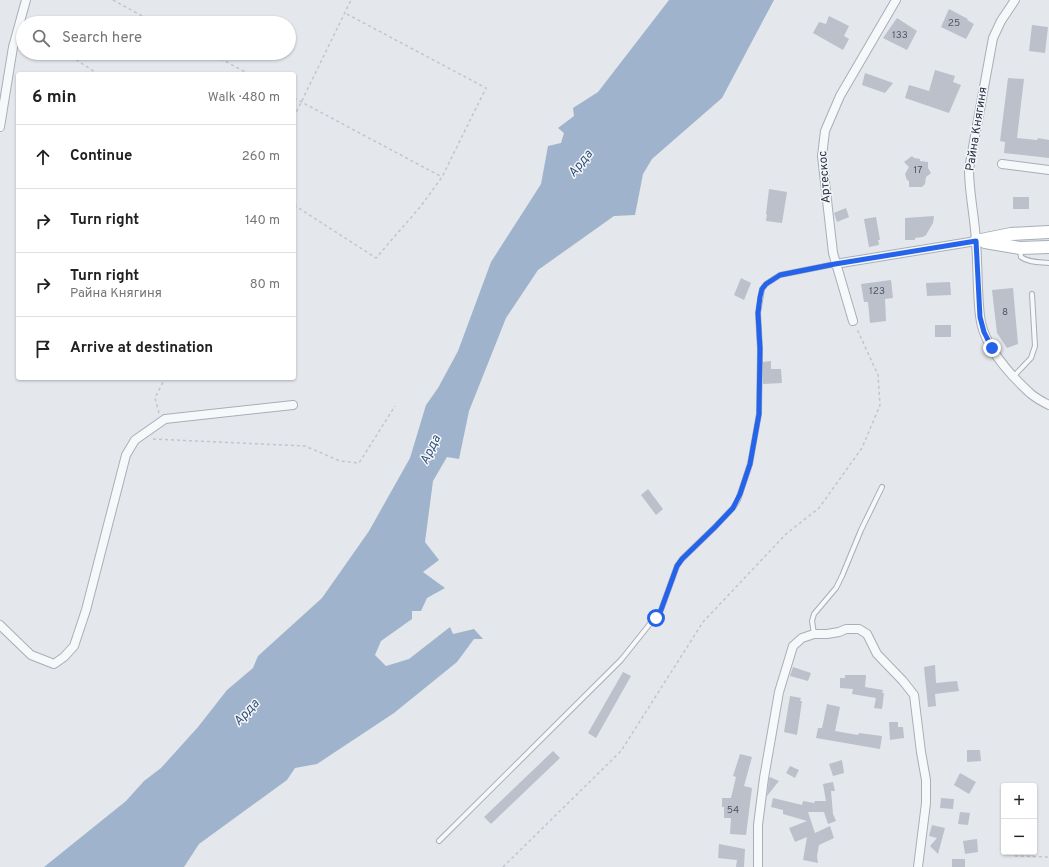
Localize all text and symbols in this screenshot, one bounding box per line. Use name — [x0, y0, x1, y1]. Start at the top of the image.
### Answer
search box — [16, 16, 296, 60]
house number: 25 — [948, 17, 960, 30]
icon: search — [30, 27, 52, 49]
text: Search here — [62, 29, 142, 48]
house number: 133 — [892, 29, 908, 42]
street label: Райна Княгиня — [962, 86, 992, 172]
text: 6 min — [32, 87, 76, 109]
text: Walk · 480 m — [208, 90, 280, 106]
icon: ahead — [32, 146, 54, 168]
text: Continue — [70, 147, 132, 166]
water label: Арда — [565, 147, 597, 181]
text: 260 m — [242, 149, 280, 165]
street label: Артескос — [815, 150, 835, 204]
house number: 17 — [914, 164, 922, 177]
icon: right — [32, 210, 54, 232]
text: Turn right — [70, 211, 139, 230]
text: 140 m — [245, 213, 280, 229]
text: Turn right — [70, 267, 139, 286]
icon: right — [32, 274, 54, 296]
text: 80 m — [250, 277, 280, 293]
house number: 123 — [869, 285, 885, 298]
text: Райна Княгиня — [70, 286, 162, 302]
house number: 8 — [1002, 306, 1008, 319]
icon: arrive — [32, 338, 54, 360]
text: Arrive at destination — [70, 339, 213, 358]
route end — [983, 339, 1001, 357]
water label: Арда — [417, 432, 445, 467]
route start — [647, 609, 665, 627]
water label: Арда — [231, 696, 264, 730]
map controls — [1001, 783, 1037, 855]
button: + — [1001, 783, 1037, 819]
house number: 54 — [727, 804, 739, 817]
button: − — [1001, 819, 1037, 855]

